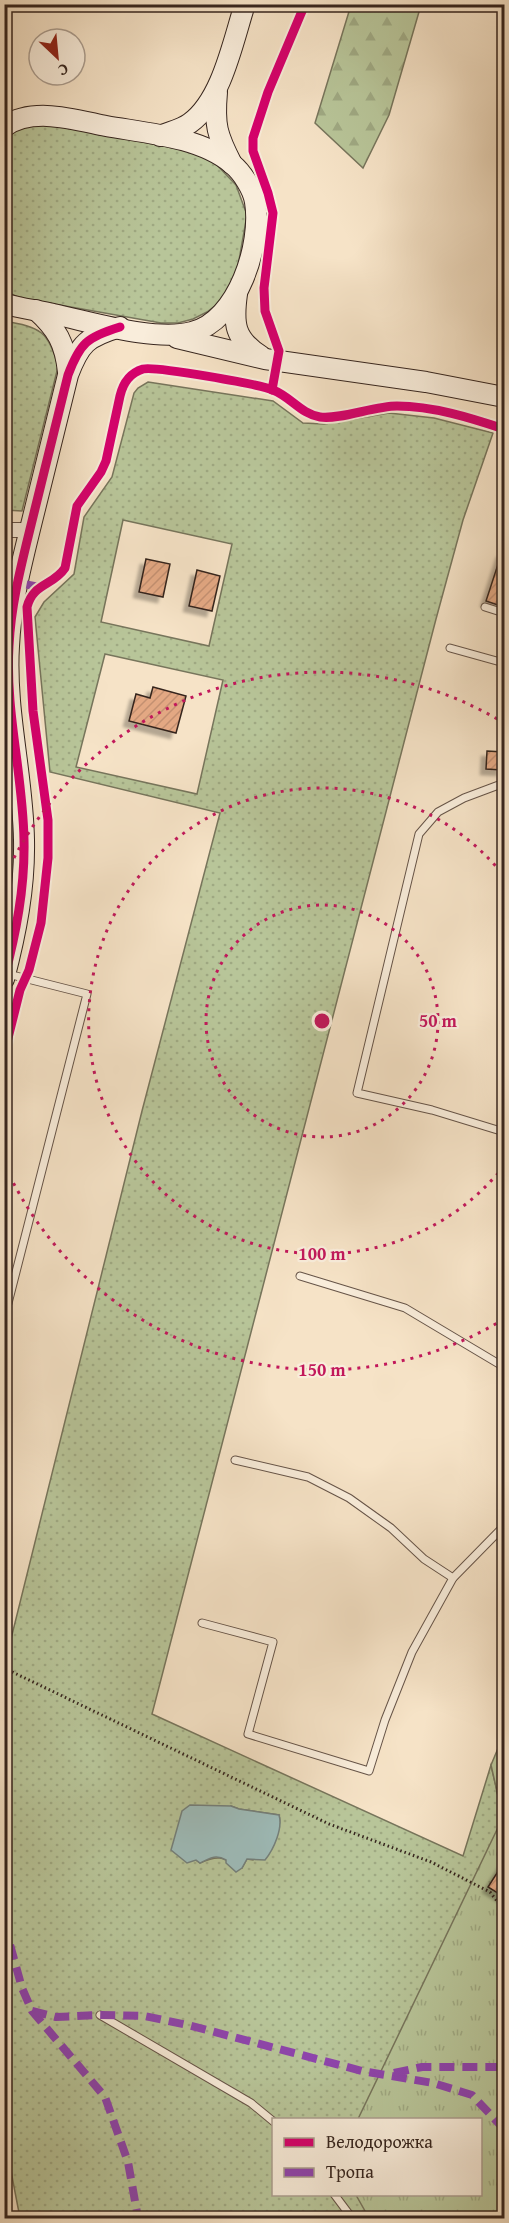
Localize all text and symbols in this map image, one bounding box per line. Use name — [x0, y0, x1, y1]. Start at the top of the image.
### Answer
north arrow — [27, 27, 87, 87]
text: С — [54, 58, 73, 83]
text: 50 m — [419, 1007, 458, 1034]
centre of rings — [312, 1011, 332, 1031]
text: 100 m — [298, 1240, 346, 1267]
text: 150 m — [298, 1356, 346, 1383]
legend — [272, 2118, 482, 2196]
text: Велодорожка — [326, 2128, 433, 2155]
text: Тропа — [326, 2158, 374, 2185]

